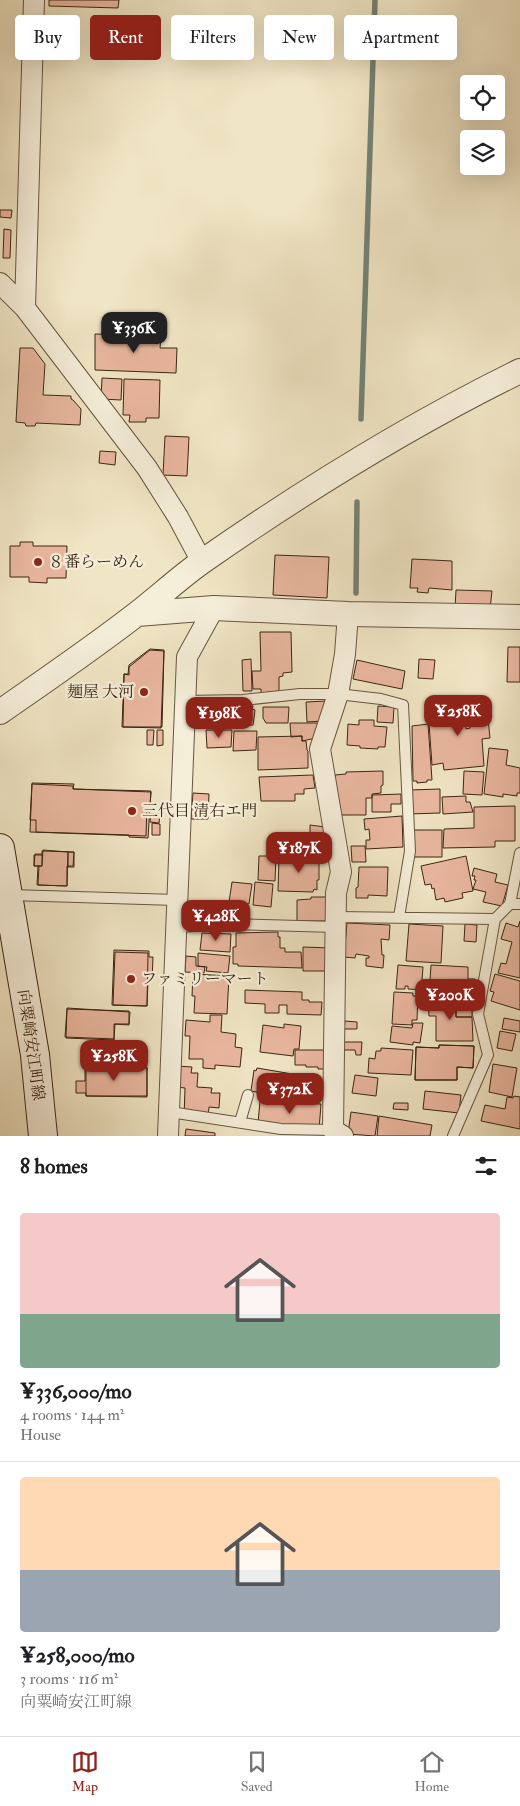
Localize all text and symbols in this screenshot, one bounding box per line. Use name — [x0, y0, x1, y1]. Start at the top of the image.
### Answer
chip: Buy — [15, 15, 80, 60]
chip: Rent — [90, 15, 161, 60]
chip: Filters — [171, 15, 254, 60]
chip: New — [264, 15, 334, 60]
chip: Apartment — [344, 15, 457, 60]
map controls — [460, 75, 505, 175]
button: locate — [460, 75, 505, 120]
button: layers — [460, 130, 505, 175]
pin: ¥336K — [99, 312, 169, 354]
text: ¥336K — [112, 318, 156, 338]
place label: ８番らーめん — [48, 552, 144, 572]
marker: ８番らーめん — [32, 556, 44, 568]
place label: 麺屋 大河 — [67, 682, 134, 702]
marker: 麺屋 大河 — [138, 686, 150, 698]
pin: ¥258K — [423, 694, 493, 737]
pin: ¥198K — [184, 696, 254, 739]
text: ¥258K — [435, 701, 481, 721]
text: ¥198K — [197, 703, 241, 723]
place label: 三代目 清右エ門 — [142, 801, 257, 821]
marker: 三代目 清右エ門 — [126, 805, 138, 817]
pin: ¥187K — [264, 832, 334, 874]
text: ¥187K — [277, 838, 321, 858]
pin: ¥428K — [181, 900, 251, 942]
text: ¥428K — [192, 906, 240, 926]
place label: ファミリーマート — [141, 969, 269, 989]
marker: ファミリーマート — [125, 973, 137, 985]
pin: ¥200K — [415, 978, 485, 1021]
text: ¥200K — [426, 985, 474, 1005]
street label: 向粟崎安江町線 — [13, 988, 49, 1102]
pin: ¥258K — [79, 1040, 149, 1082]
text: ¥258K — [91, 1046, 137, 1066]
pin: ¥372K — [255, 1072, 325, 1115]
text: ¥372K — [268, 1079, 312, 1099]
icon: filters — [472, 1152, 500, 1180]
text: 8 homes — [20, 1153, 88, 1180]
icon: home — [215, 1245, 305, 1335]
text: ¥336,000/mo — [20, 1378, 132, 1405]
text: 4 rooms · 144 m² — [20, 1405, 124, 1425]
text: House — [20, 1425, 61, 1445]
icon: home — [215, 1509, 305, 1599]
text: ¥258,000/mo — [20, 1642, 135, 1669]
text: 3 rooms · 116 m² — [20, 1669, 118, 1689]
text: 向粟崎安江町線 — [20, 1692, 132, 1712]
tab: Map — [71, 1748, 99, 1795]
tab: Saved — [241, 1748, 273, 1795]
tab: Home — [414, 1748, 449, 1795]

